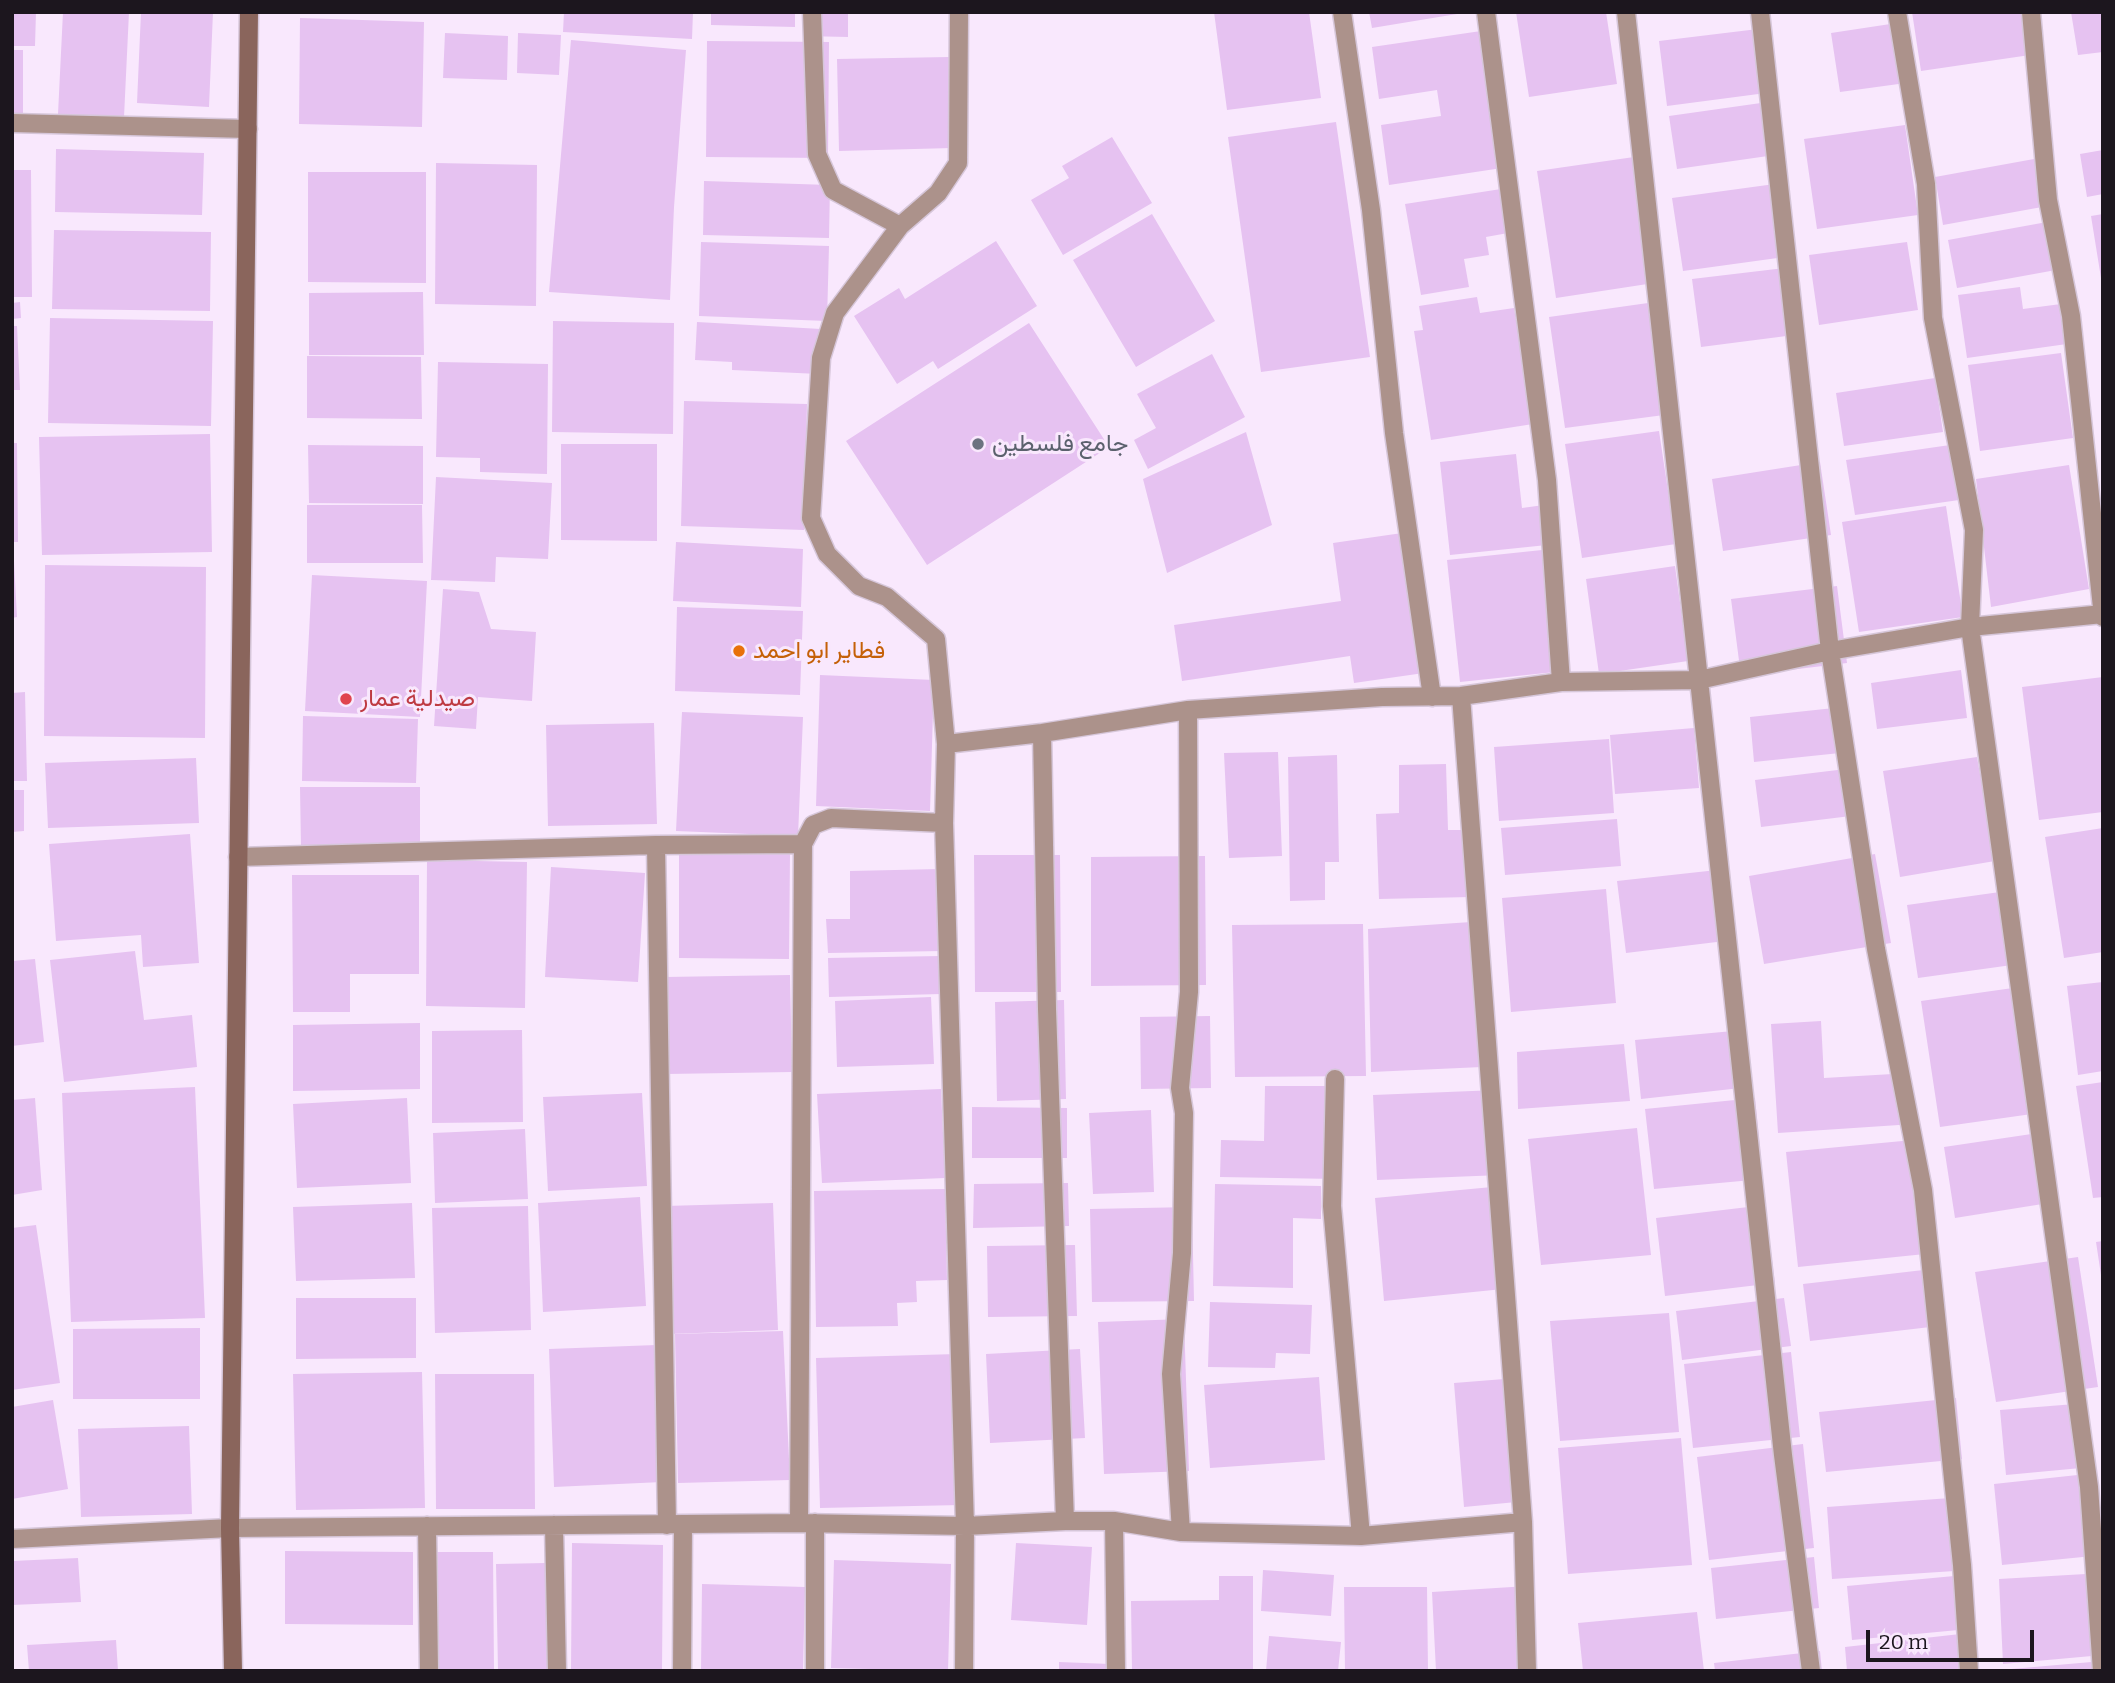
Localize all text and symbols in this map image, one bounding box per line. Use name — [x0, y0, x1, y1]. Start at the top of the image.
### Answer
place label: جامع فلسطين — [992, 430, 1128, 458]
marker: جامع فلسطين — [970, 436, 986, 452]
place label: فطاير ابو احمد — [753, 637, 885, 665]
marker: فطاير ابو احمد — [731, 643, 747, 659]
place label: صيدلية عمار — [360, 685, 475, 713]
marker: صيدلية عمار — [338, 691, 354, 707]
scale bar — [1870, 1616, 2038, 1660]
text: 20 m — [1879, 1629, 1928, 1655]

